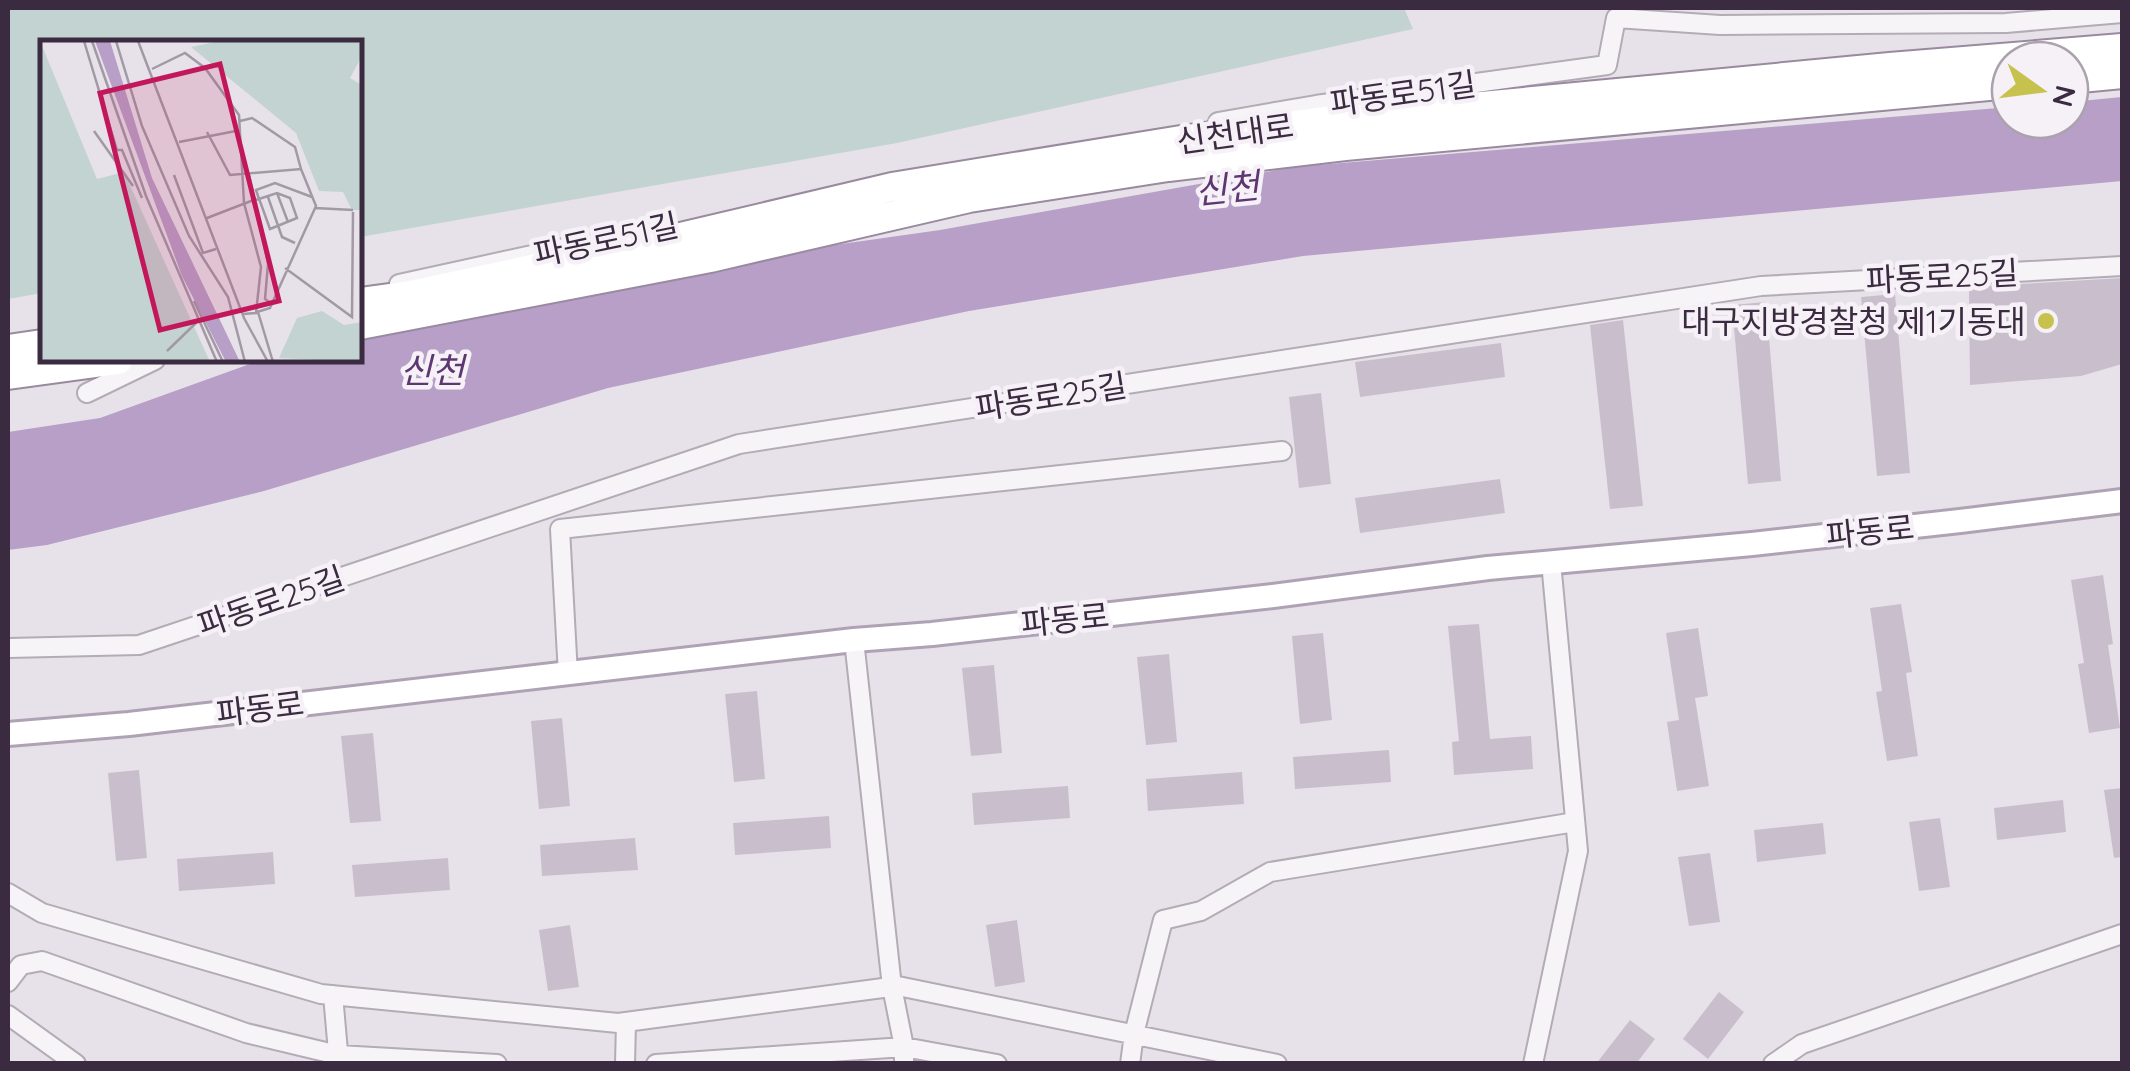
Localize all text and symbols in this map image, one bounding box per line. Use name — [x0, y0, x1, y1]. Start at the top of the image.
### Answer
inset map — [40, 40, 362, 362]
north arrow — [1990, 40, 2090, 140]
street label: 파동로51길 — [1327, 63, 1479, 123]
text: N — [2045, 82, 2084, 110]
street label: 신천대로 — [1174, 105, 1296, 161]
water label: 신천 — [1193, 162, 1265, 213]
street label: 파동로51길 — [530, 204, 682, 274]
street label: 파동로25길 — [1865, 252, 2019, 300]
place label: 대구지방경찰청 제1기동대 — [1682, 301, 2026, 341]
marker: 대구지방경찰청 제1기동대 — [2035, 310, 2057, 332]
water label: 신천 — [400, 348, 468, 392]
street label: 파동로25길 — [972, 364, 1130, 428]
street label: 파동로 — [1824, 506, 1916, 556]
street label: 파동로25길 — [192, 557, 350, 645]
street label: 파동로 — [1019, 594, 1111, 644]
street label: 파동로 — [214, 683, 306, 733]

